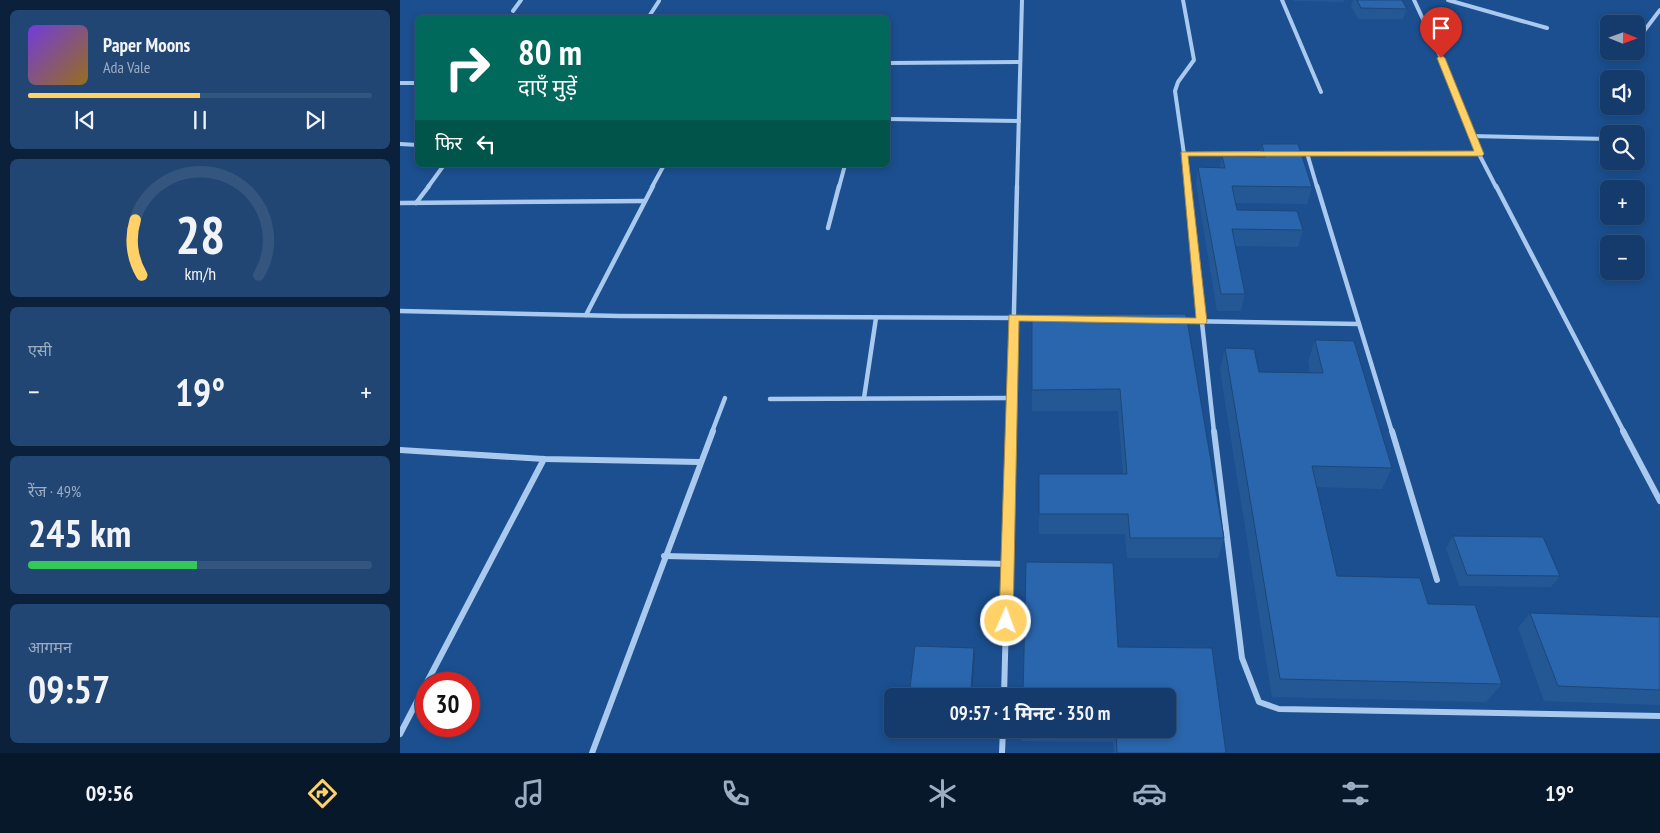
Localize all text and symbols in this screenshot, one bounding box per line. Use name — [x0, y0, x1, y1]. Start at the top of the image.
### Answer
pin — [1420, 7, 1462, 58]
icon: arrive — [1427, 14, 1455, 42]
north arrow — [1600, 15, 1645, 60]
map controls — [1600, 15, 1645, 280]
text: 80 m — [518, 29, 582, 75]
text: Paper Moons — [103, 33, 190, 57]
icon: right — [435, 35, 500, 100]
text: Ada Vale — [103, 57, 150, 77]
button: sound — [1600, 70, 1645, 115]
text: दाएँ मुड़ें — [518, 73, 577, 101]
icon: previous — [71, 106, 99, 134]
icon: pause — [186, 106, 214, 134]
icon: next — [301, 106, 329, 134]
button: search — [1600, 125, 1645, 170]
icon: left — [472, 130, 500, 158]
text: फिर — [435, 131, 462, 155]
button: + — [1600, 180, 1645, 225]
text: 28 — [175, 201, 225, 268]
button: − — [1600, 235, 1645, 280]
text: km/h — [184, 262, 216, 285]
text: एसी — [28, 340, 52, 360]
text: 19° — [175, 367, 225, 416]
text: − — [28, 373, 40, 410]
text: + — [360, 373, 372, 410]
text: रेंज · 49% — [28, 481, 81, 501]
text: 245 km — [28, 508, 131, 557]
position arrow — [979, 594, 1031, 646]
text: आगमन — [28, 637, 72, 657]
text: 09:57 — [28, 664, 110, 713]
speed limit sign: 30 — [415, 672, 480, 737]
text: 09:57 · 1 मिनट · 350 m — [950, 701, 1110, 725]
icon: directions — [305, 776, 340, 811]
icon: music — [512, 776, 547, 811]
icon: phone — [718, 776, 753, 811]
icon: climate — [925, 776, 960, 811]
icon: car — [1132, 776, 1167, 811]
icon: filters — [1338, 776, 1373, 811]
text: 09:56 — [86, 779, 133, 807]
text: 19° — [1545, 779, 1574, 807]

